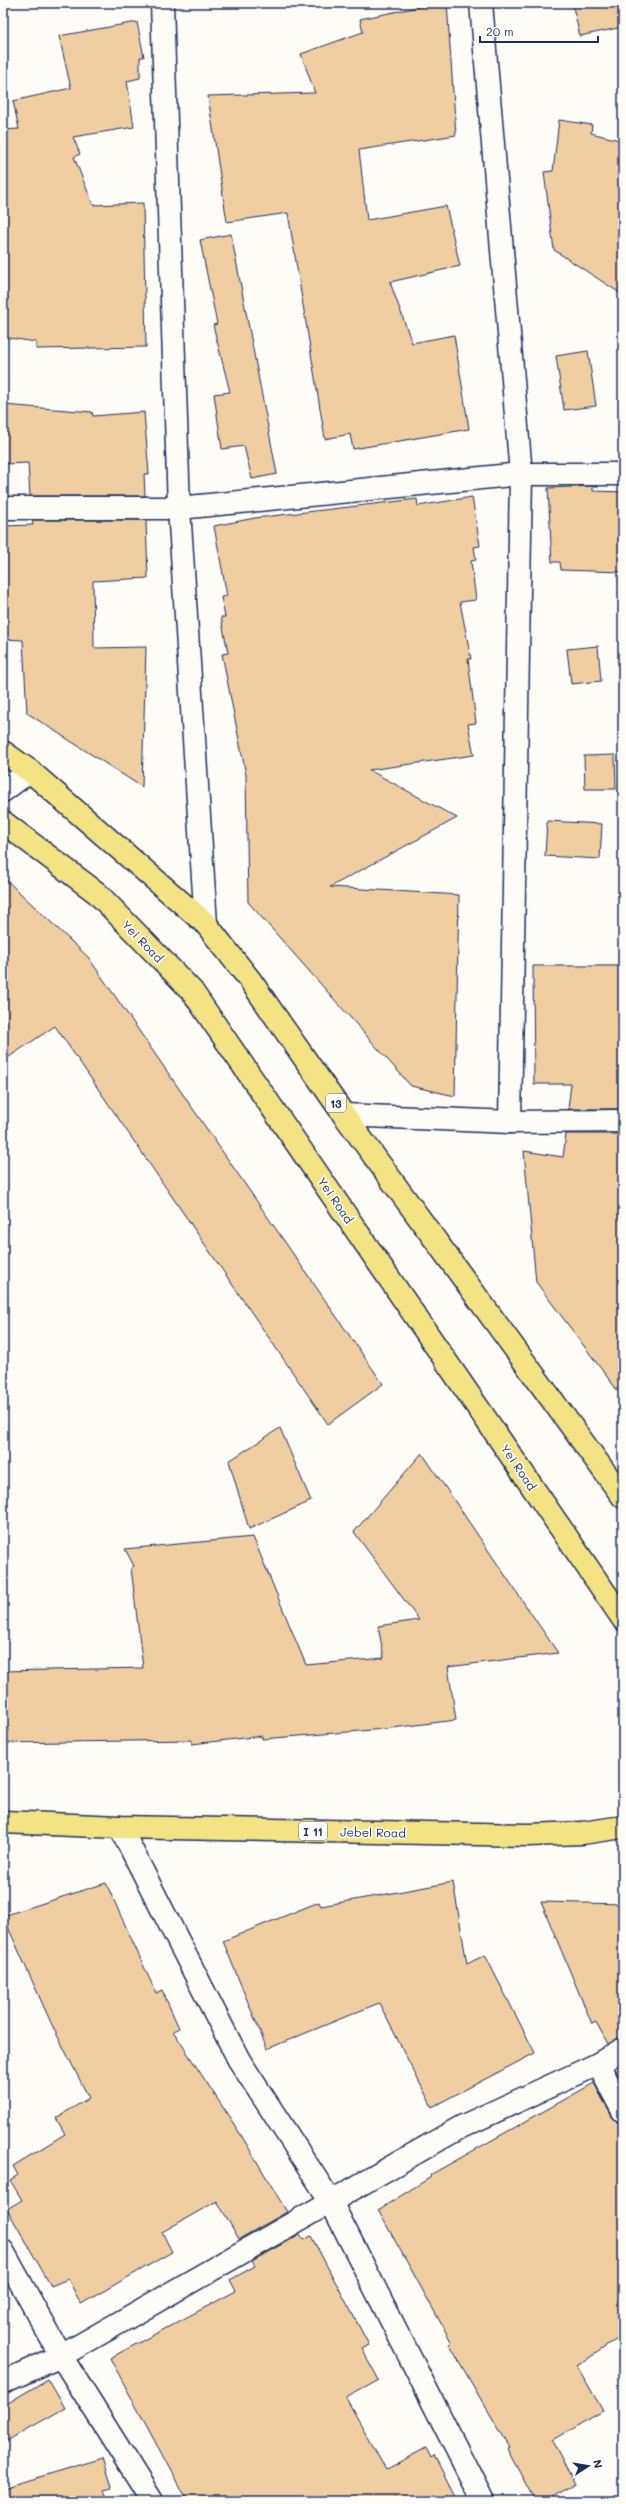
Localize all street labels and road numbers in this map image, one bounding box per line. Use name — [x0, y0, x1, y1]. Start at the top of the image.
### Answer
street label: Yei Road — [119, 916, 167, 966]
road number: 13 — [326, 1094, 346, 1112]
street label: Yei Road — [315, 1174, 358, 1227]
street label: Yei Road — [498, 1441, 541, 1494]
road number: I 11 — [299, 1822, 327, 1840]
street label: Jebel Road — [340, 1823, 406, 1841]

